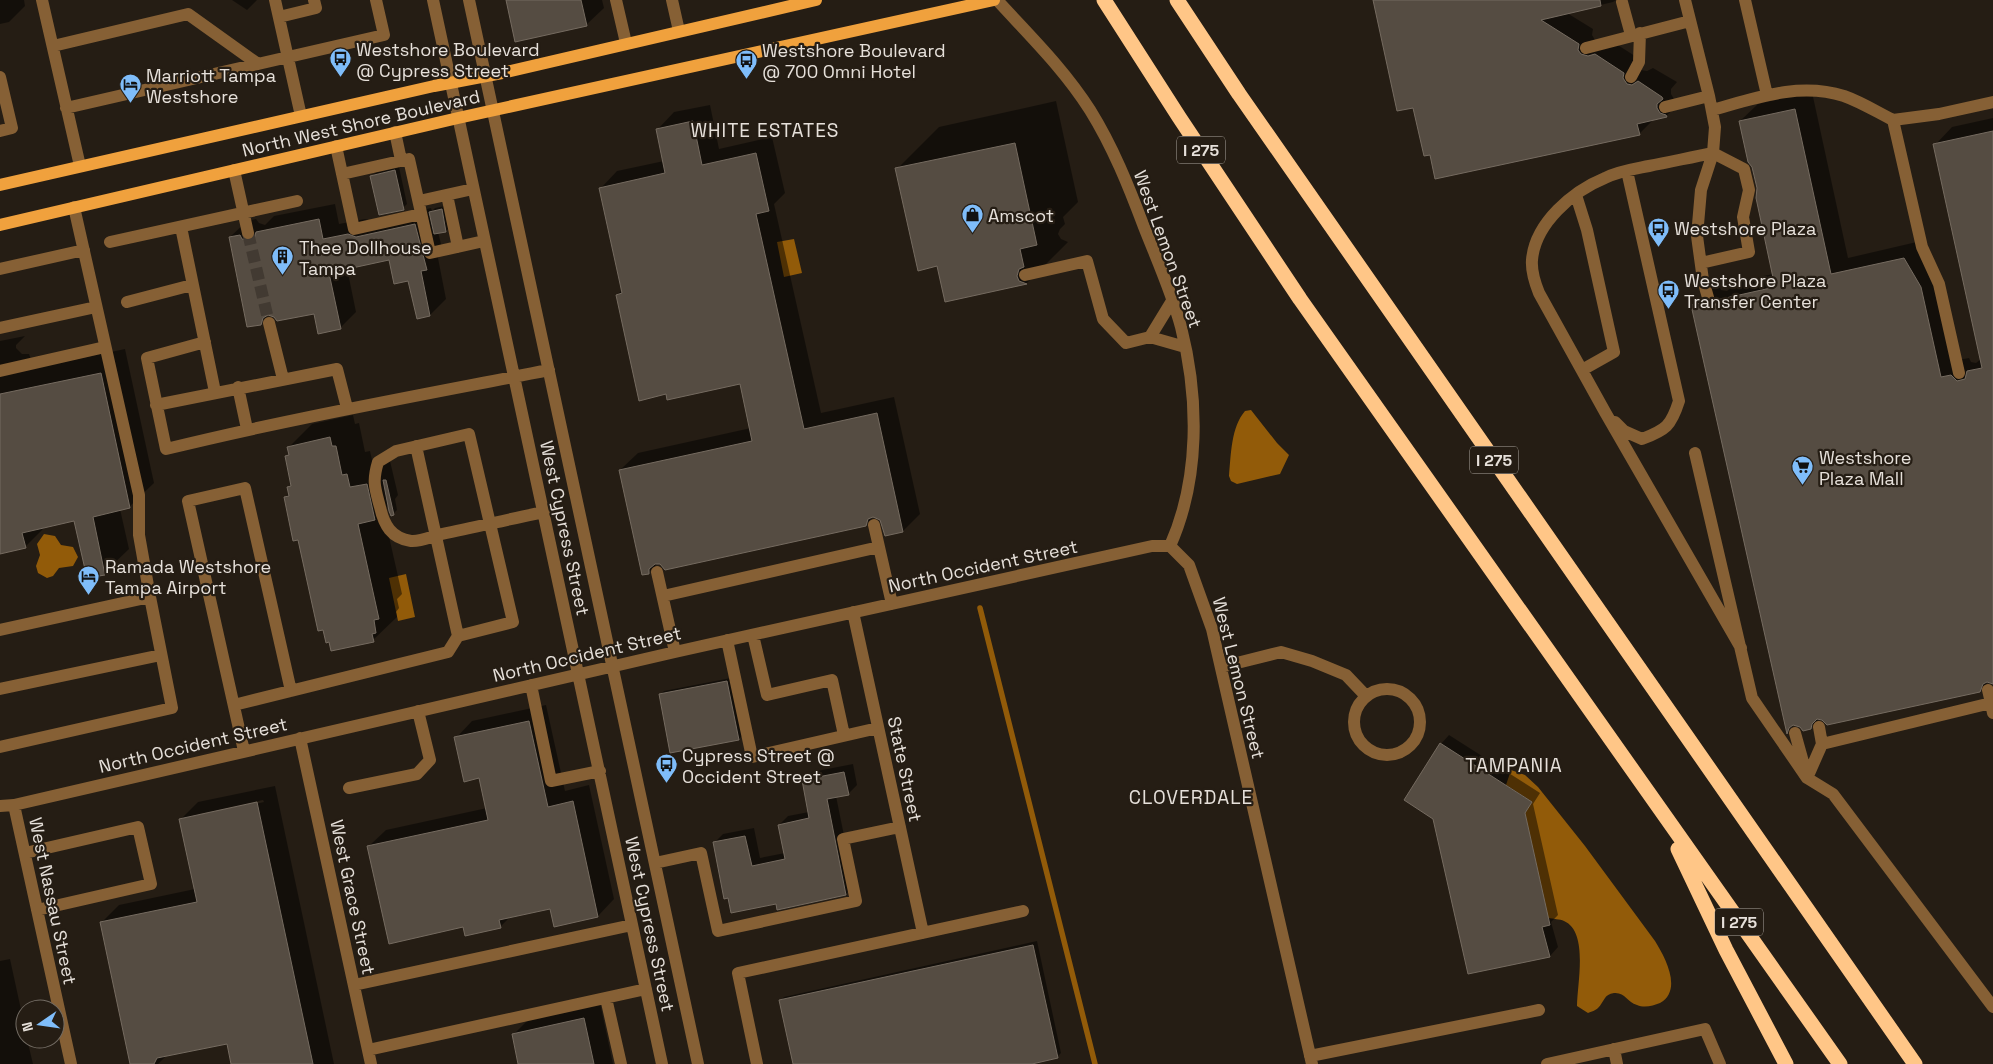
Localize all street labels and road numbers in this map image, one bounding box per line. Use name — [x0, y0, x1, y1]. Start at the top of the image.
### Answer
street label: North West Shore Boulevard — [240, 84, 482, 162]
road number: I 275 — [1177, 136, 1225, 164]
street label: West Lemon Street — [1129, 167, 1207, 331]
street label: West Cypress Street — [535, 438, 595, 618]
road number: I 275 — [1470, 446, 1518, 474]
street label: North Occident Street — [886, 535, 1080, 597]
street label: West Lemon Street — [1208, 595, 1270, 761]
street label: North Occident Street — [491, 621, 683, 687]
street label: North Occident Street — [97, 712, 289, 778]
street label: State Street — [883, 714, 927, 824]
street label: West Nassau Street — [24, 815, 82, 987]
street label: West Grace Street — [325, 817, 381, 977]
street label: West Cypress Street — [620, 834, 680, 1014]
road number: I 275 — [1715, 909, 1763, 936]

